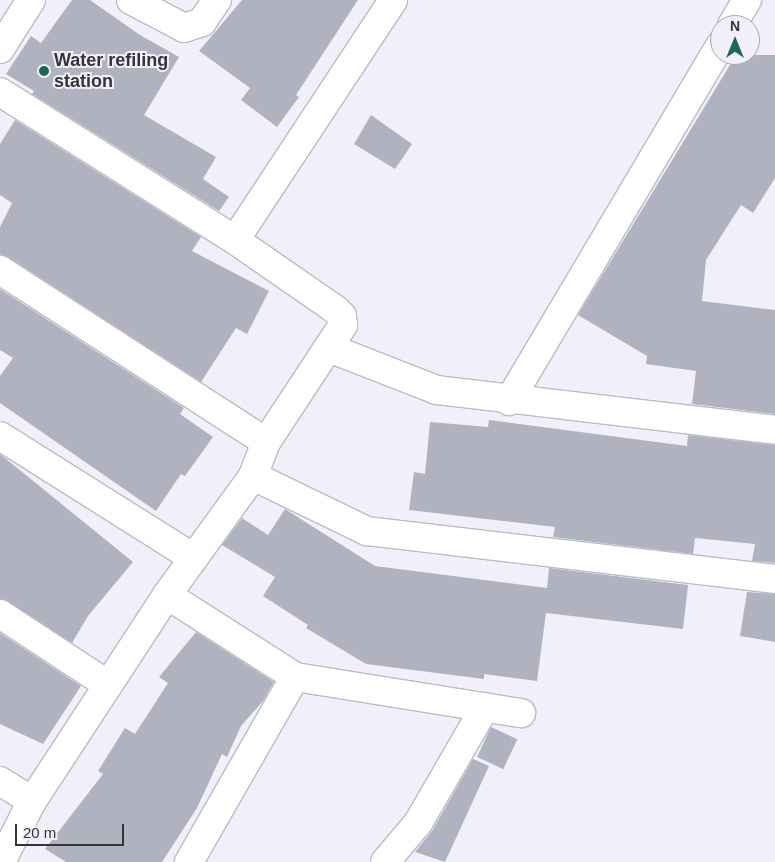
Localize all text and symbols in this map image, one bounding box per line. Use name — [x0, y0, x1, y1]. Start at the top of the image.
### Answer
north arrow — [710, 15, 760, 65]
text: N — [730, 18, 740, 34]
place label: Water refiling station — [54, 50, 168, 92]
marker: Water refiling station — [38, 65, 50, 77]
scale bar — [18, 814, 126, 846]
text: 20 m — [23, 824, 56, 841]

